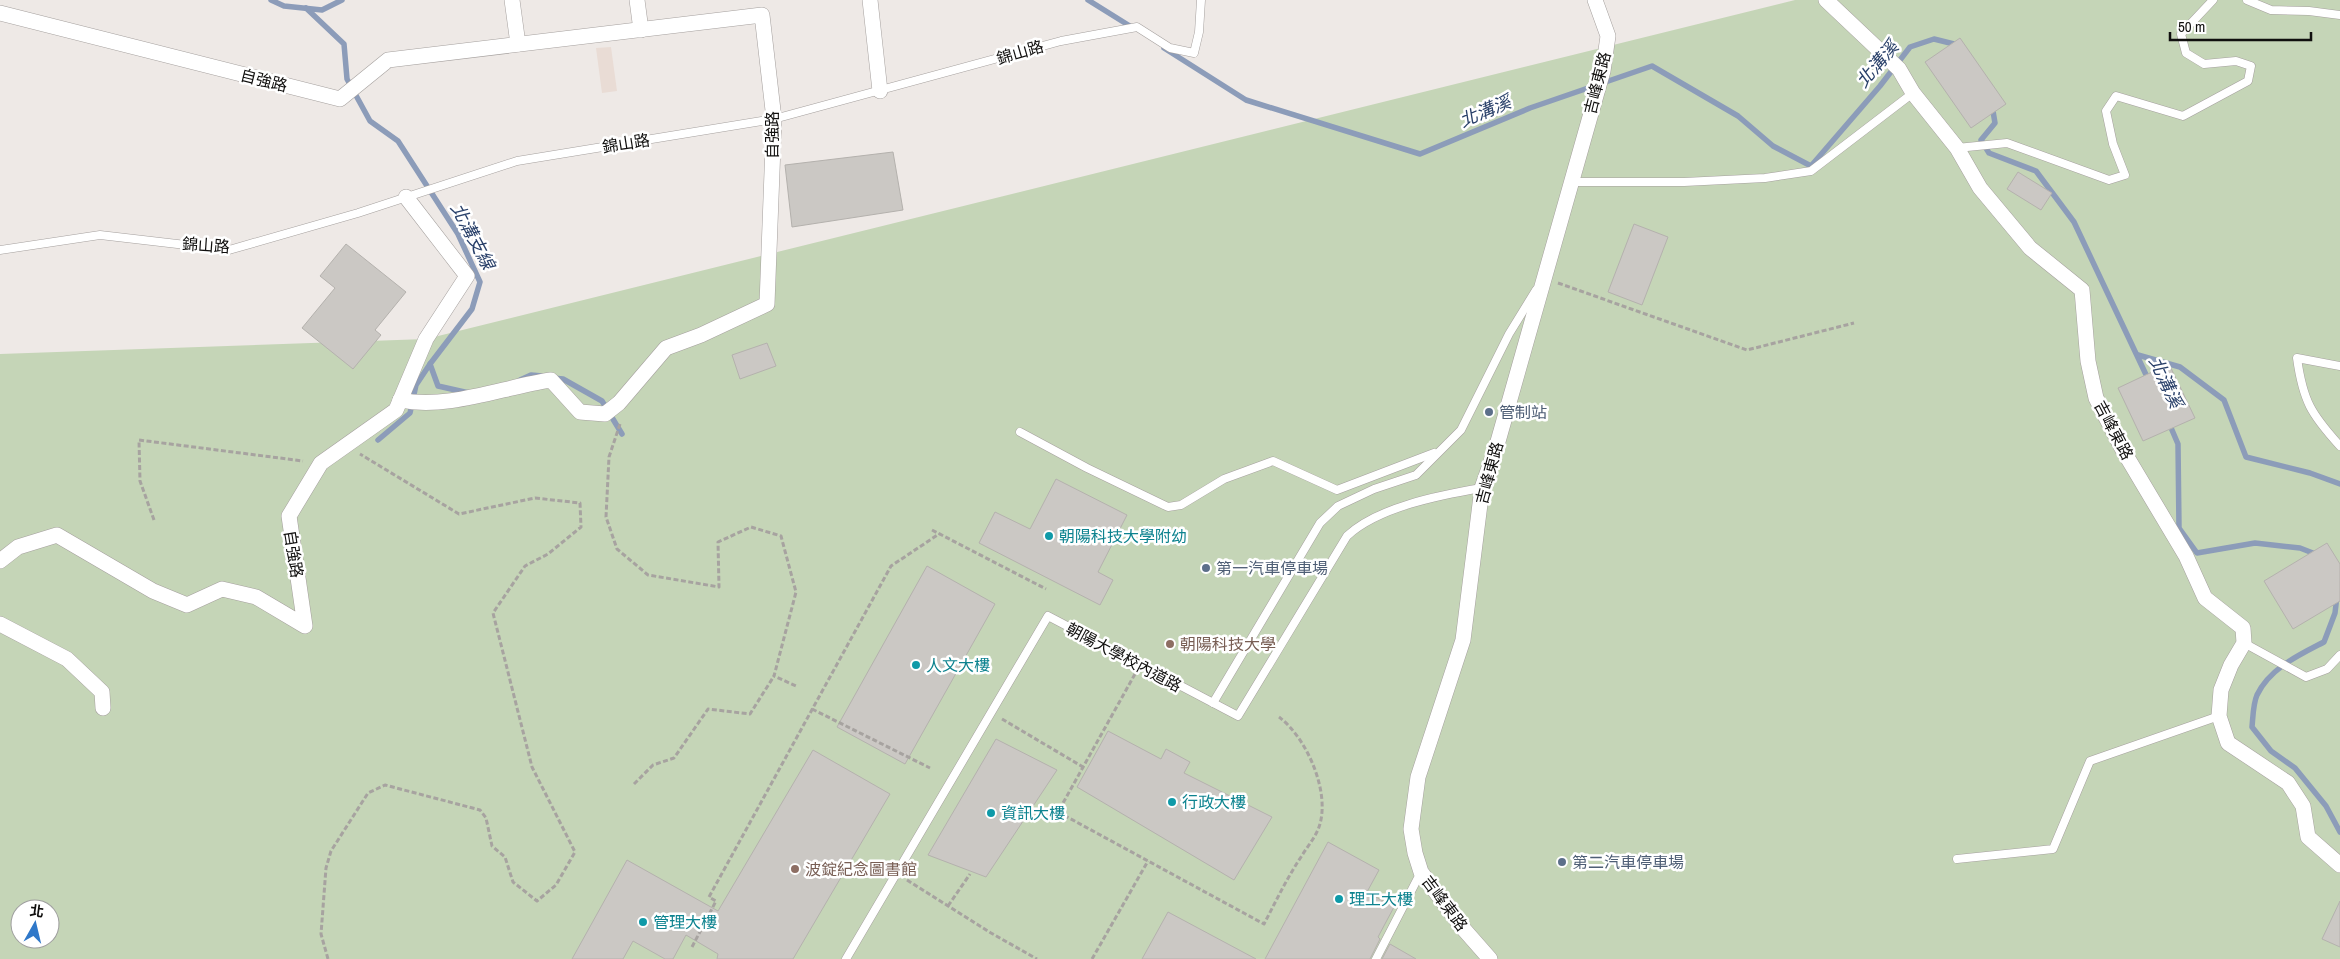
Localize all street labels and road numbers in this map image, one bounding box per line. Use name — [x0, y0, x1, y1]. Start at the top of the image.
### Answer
street label: 錦山路 — [994, 35, 1046, 69]
street label: 吉峰東路 — [1579, 49, 1615, 117]
street label: 自強路 — [238, 64, 290, 96]
street label: 自強路 — [761, 111, 783, 159]
street label: 錦山路 — [601, 128, 651, 158]
street label: 錦山路 — [181, 232, 231, 258]
street label: 吉峰東路 — [2089, 397, 2139, 463]
street label: 吉峰東路 — [1470, 439, 1508, 507]
street label: 自強路 — [279, 529, 309, 579]
street label: 朝陽大學校內道路 — [1062, 617, 1186, 697]
street label: 吉峰東路 — [1417, 871, 1473, 935]

